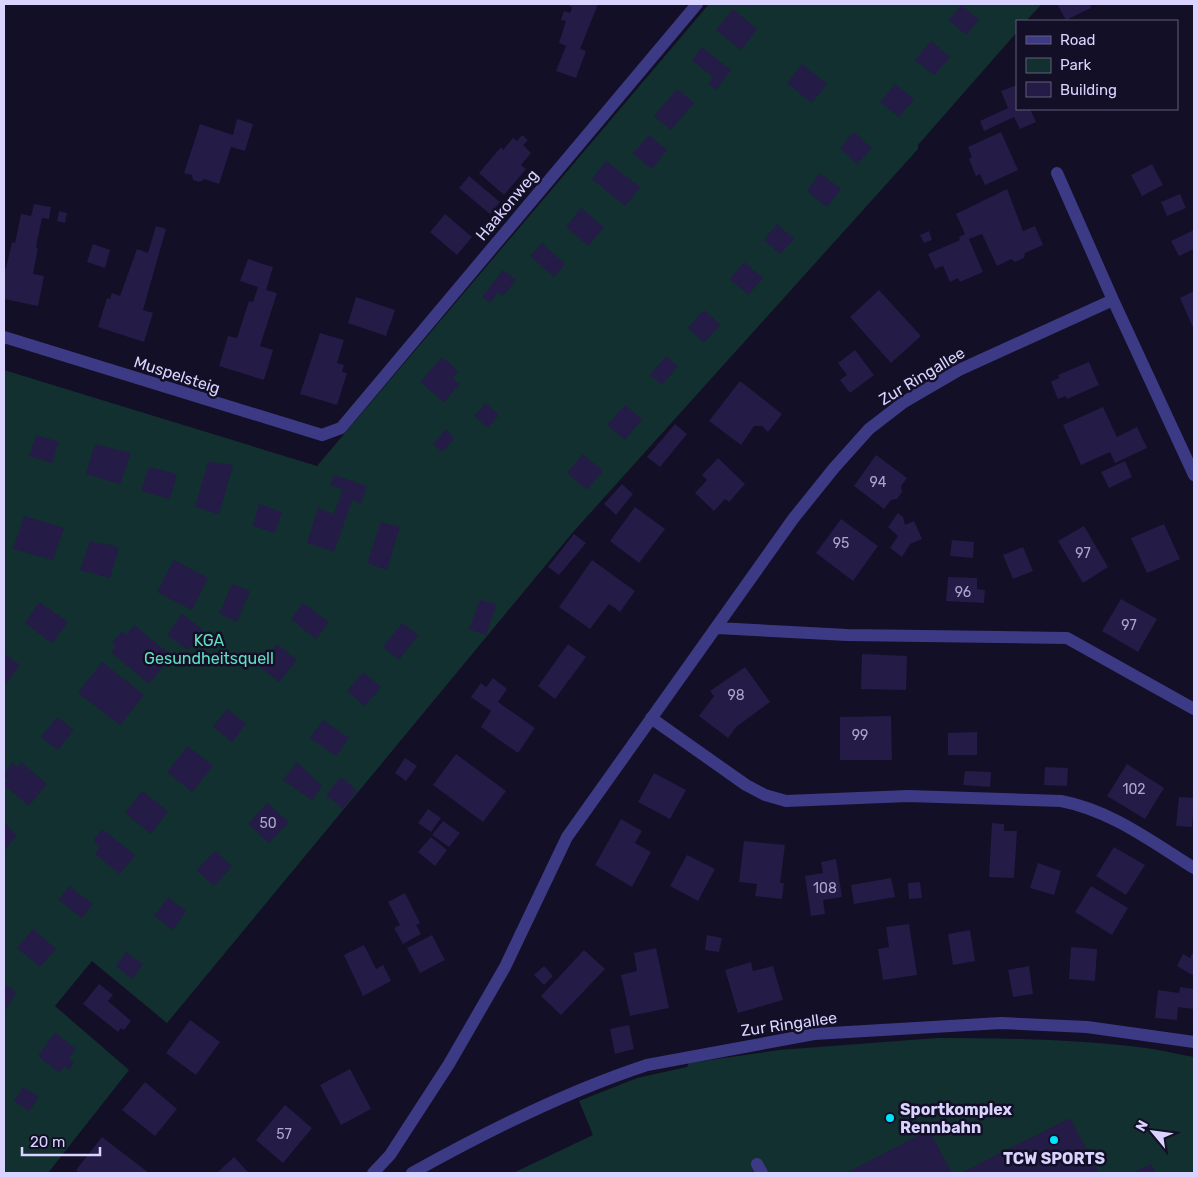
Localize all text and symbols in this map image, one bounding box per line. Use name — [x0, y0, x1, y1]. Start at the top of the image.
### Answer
legend — [1016, 20, 1178, 110]
text: Road — [1060, 31, 1096, 49]
text: Park — [1060, 56, 1091, 74]
text: Building — [1060, 81, 1117, 99]
street label: Haakonweg — [472, 166, 542, 244]
street label: Zur Ringallee — [876, 343, 968, 409]
street label: Muspelsteig — [131, 352, 223, 398]
house number: 94 — [870, 474, 887, 491]
house number: 95 — [833, 535, 849, 552]
house number: 97 — [1075, 545, 1091, 562]
house number: 96 — [955, 584, 971, 601]
house number: 97 — [1121, 617, 1137, 634]
park label: KGA Gesundheitsquell — [144, 631, 274, 668]
house number: 98 — [727, 687, 745, 704]
house number: 99 — [852, 727, 868, 744]
house number: 102 — [1122, 781, 1146, 798]
house number: 50 — [259, 815, 277, 832]
house number: 108 — [813, 880, 837, 897]
street label: Zur Ringallee — [740, 1008, 838, 1040]
place label: Sportkomplex Rennbahn — [900, 1100, 1013, 1137]
north arrow — [1128, 1107, 1178, 1157]
marker: Sportkomplex Rennbahn — [884, 1112, 896, 1124]
text: N — [1132, 1117, 1152, 1134]
scale bar — [22, 1124, 100, 1156]
house number: 57 — [276, 1126, 292, 1143]
text: 20 m — [30, 1133, 65, 1151]
marker: TCW SPORTS — [1048, 1134, 1060, 1146]
place label: TCW SPORTS — [1003, 1149, 1105, 1168]

